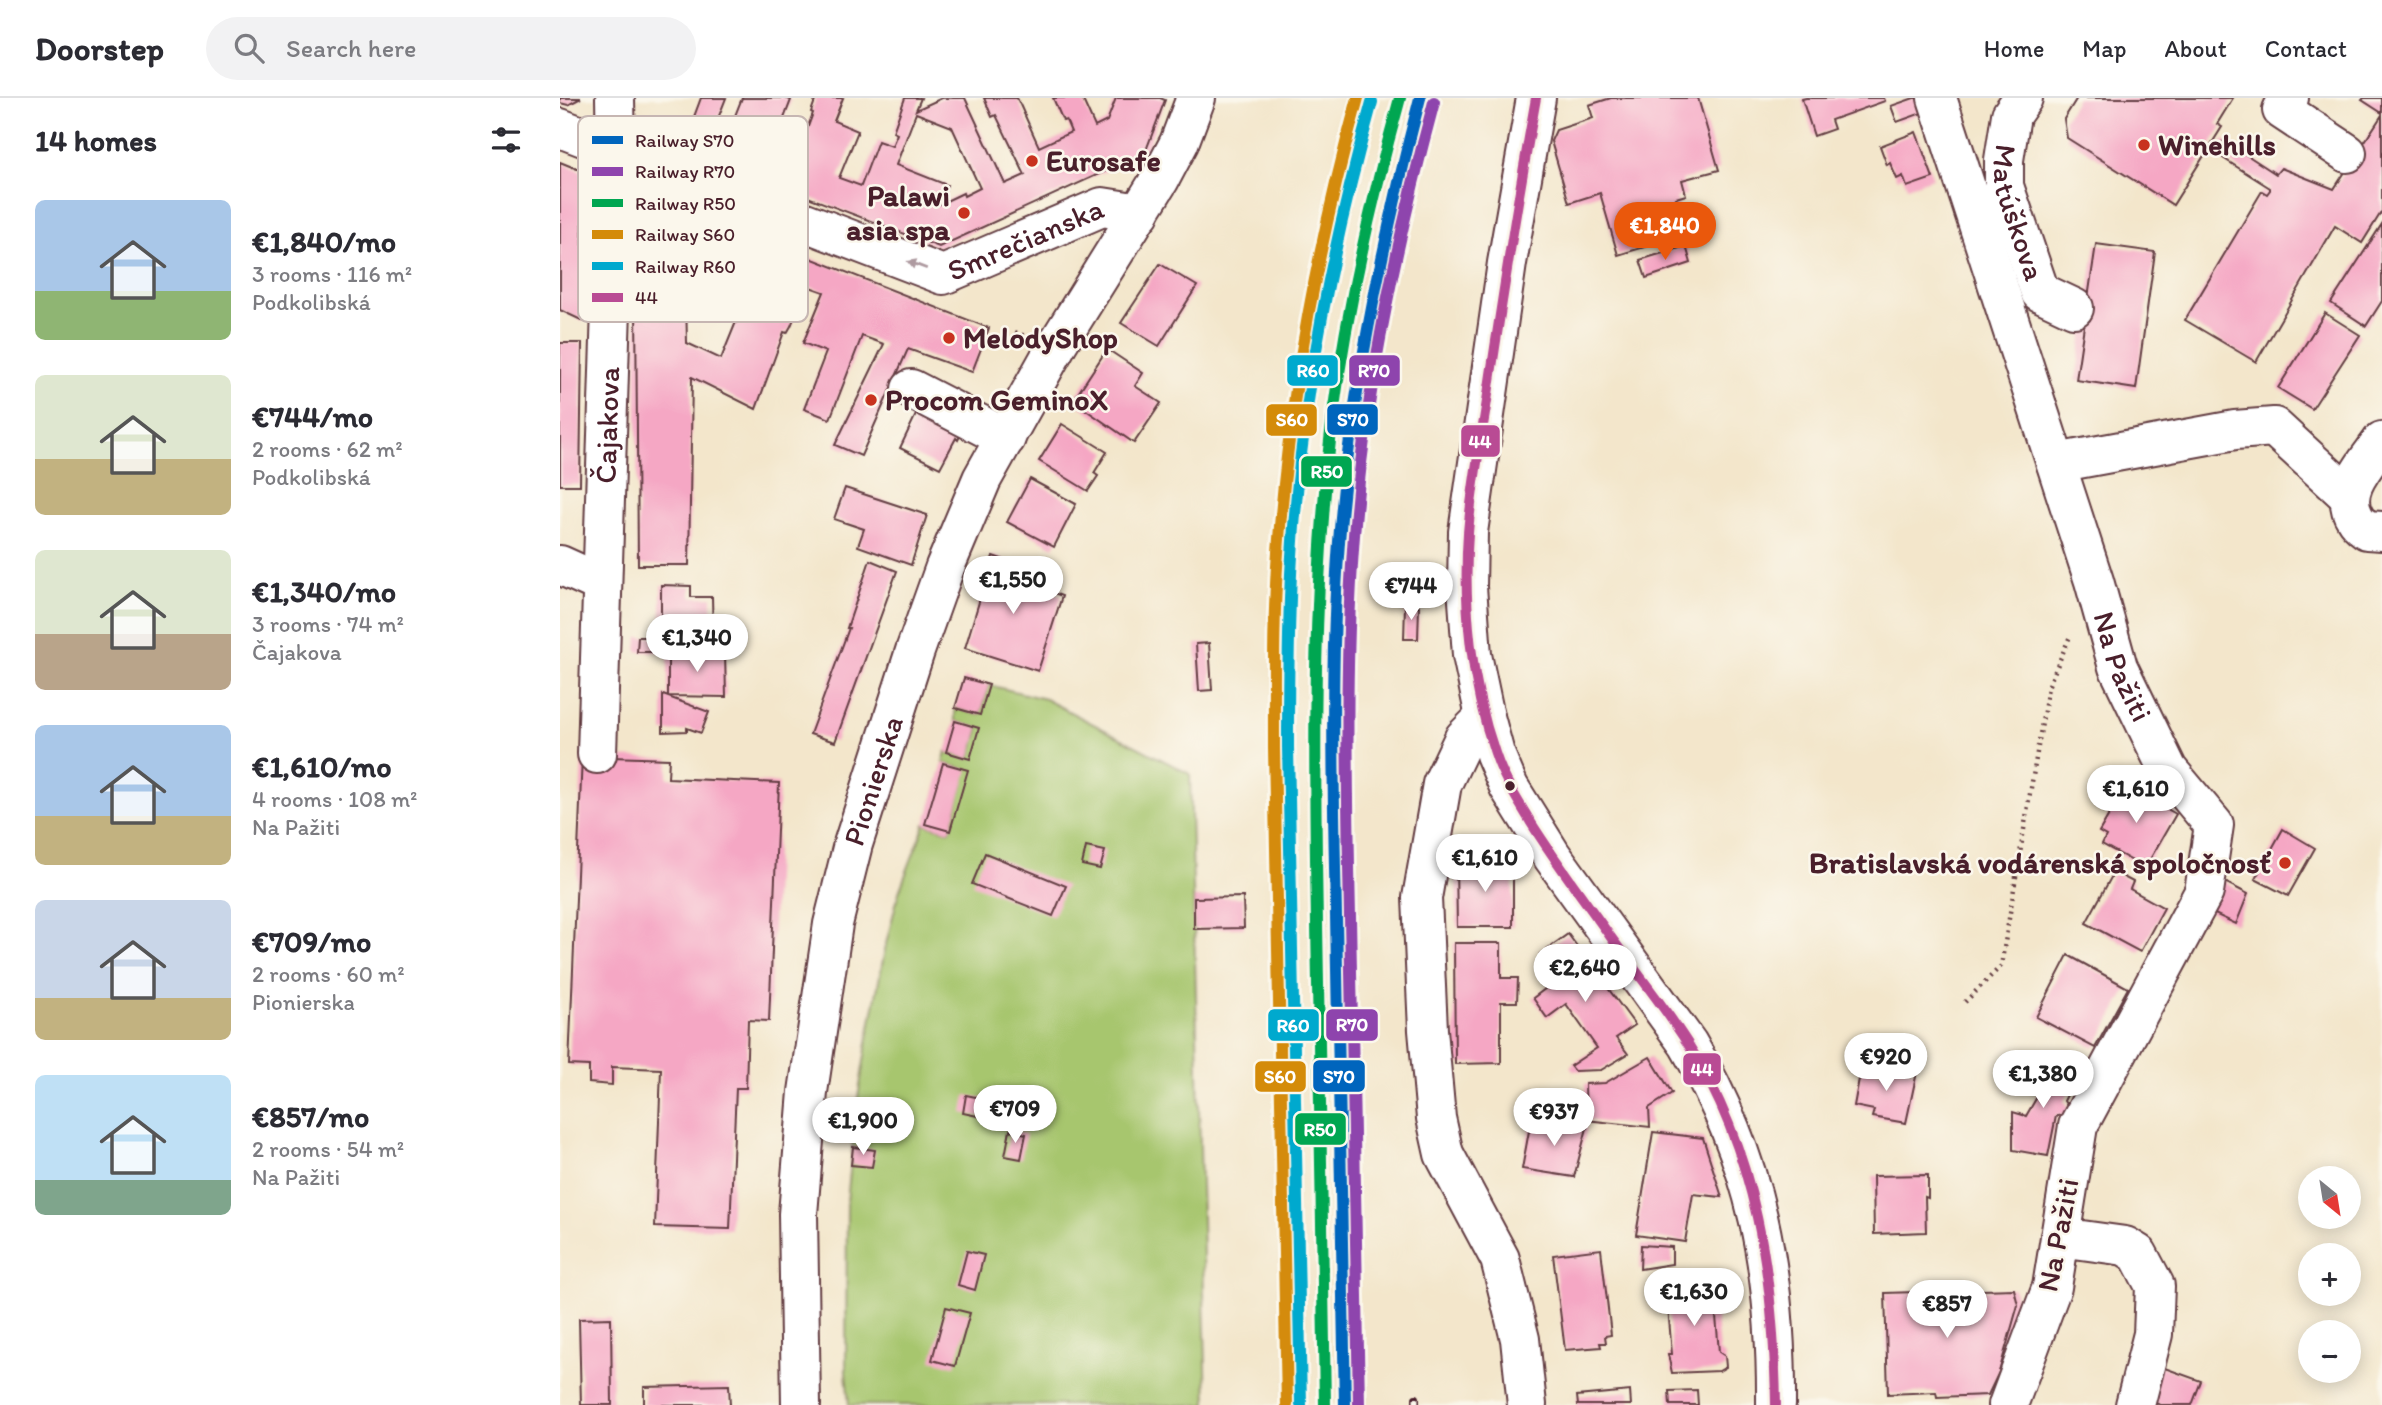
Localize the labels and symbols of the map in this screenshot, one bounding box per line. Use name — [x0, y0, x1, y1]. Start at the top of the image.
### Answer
legend — [578, 116, 808, 322]
place label: Winehills — [2158, 126, 2276, 163]
text: Railway S70 — [635, 129, 734, 152]
marker: Winehills — [2136, 137, 2152, 153]
place label: Eurosafe — [1046, 142, 1161, 179]
street label: Matúškova — [1985, 142, 2054, 286]
marker: Eurosafe — [1024, 153, 1040, 169]
text: Railway R70 — [635, 160, 735, 183]
place label: Palawi asia spa — [846, 177, 950, 248]
street label: Smrečianska — [942, 189, 1109, 289]
text: Railway R50 — [635, 192, 736, 215]
pin: €1,840 — [1608, 202, 1722, 262]
marker: Palawi asia spa — [956, 205, 972, 221]
text: Railway S60 — [635, 223, 735, 246]
text: Railway R60 — [635, 255, 736, 278]
one-way arrow — [906, 260, 927, 271]
text: 44 — [635, 286, 658, 309]
place label: MelodyShop — [963, 319, 1118, 356]
marker: MelodyShop — [941, 330, 957, 346]
line badge: R60 — [1286, 354, 1339, 387]
line badge: R70 — [1348, 354, 1401, 387]
text: R60 — [1296, 359, 1330, 382]
text: R70 — [1358, 359, 1391, 382]
street label: Čajakova — [586, 366, 627, 484]
place label: Procom GeminoX — [885, 381, 1109, 418]
marker: Procom GeminoX — [863, 392, 879, 408]
line badge: S60 — [1265, 403, 1318, 437]
line badge: S70 — [1326, 403, 1379, 436]
text: S60 — [1276, 408, 1309, 431]
text: S70 — [1337, 408, 1369, 431]
line badge: 44 — [1460, 424, 1501, 458]
text: 44 — [1469, 430, 1492, 453]
line badge: R50 — [1300, 455, 1353, 488]
text: R50 — [1310, 460, 1344, 483]
pin: €1,550 — [956, 556, 1070, 616]
pin: €744 — [1370, 562, 1452, 622]
street label: Na Pažiti — [2085, 607, 2161, 727]
pin: €1,340 — [640, 614, 754, 674]
street label: Pionierska — [835, 711, 911, 850]
pin: €1,610 — [2079, 766, 2193, 825]
unlabelled marker — [1503, 779, 1517, 793]
pin: €1,610 — [1428, 834, 1542, 894]
place label: Bratislavská vodárenská spoločnosť — [1809, 844, 2272, 881]
marker: Bratislavská vodárenská spoločnosť — [2277, 855, 2293, 871]
pin: €2,640 — [1528, 944, 1642, 1004]
line badge: R60 — [1267, 1008, 1320, 1042]
line badge: R70 — [1325, 1008, 1379, 1042]
text: R70 — [1336, 1013, 1369, 1036]
text: R60 — [1276, 1014, 1310, 1037]
pin: €920 — [1845, 1034, 1927, 1093]
pin: €1,380 — [1986, 1051, 2100, 1110]
line badge: 44 — [1682, 1052, 1722, 1086]
text: 44 — [1691, 1058, 1714, 1081]
line badge: S70 — [1312, 1059, 1366, 1093]
line badge: S60 — [1254, 1060, 1307, 1093]
text: S60 — [1264, 1065, 1297, 1088]
text: S70 — [1323, 1065, 1355, 1088]
pin: €709 — [974, 1086, 1056, 1145]
pin: €937 — [1513, 1088, 1595, 1148]
pin: €1,900 — [806, 1098, 920, 1157]
line badge: R50 — [1294, 1112, 1347, 1146]
text: R50 — [1303, 1118, 1337, 1141]
north arrow — [2298, 1166, 2361, 1228]
street label: Na Pažiti — [2028, 1175, 2087, 1295]
pin: €1,630 — [1637, 1268, 1751, 1328]
pin: €857 — [1906, 1280, 1988, 1340]

